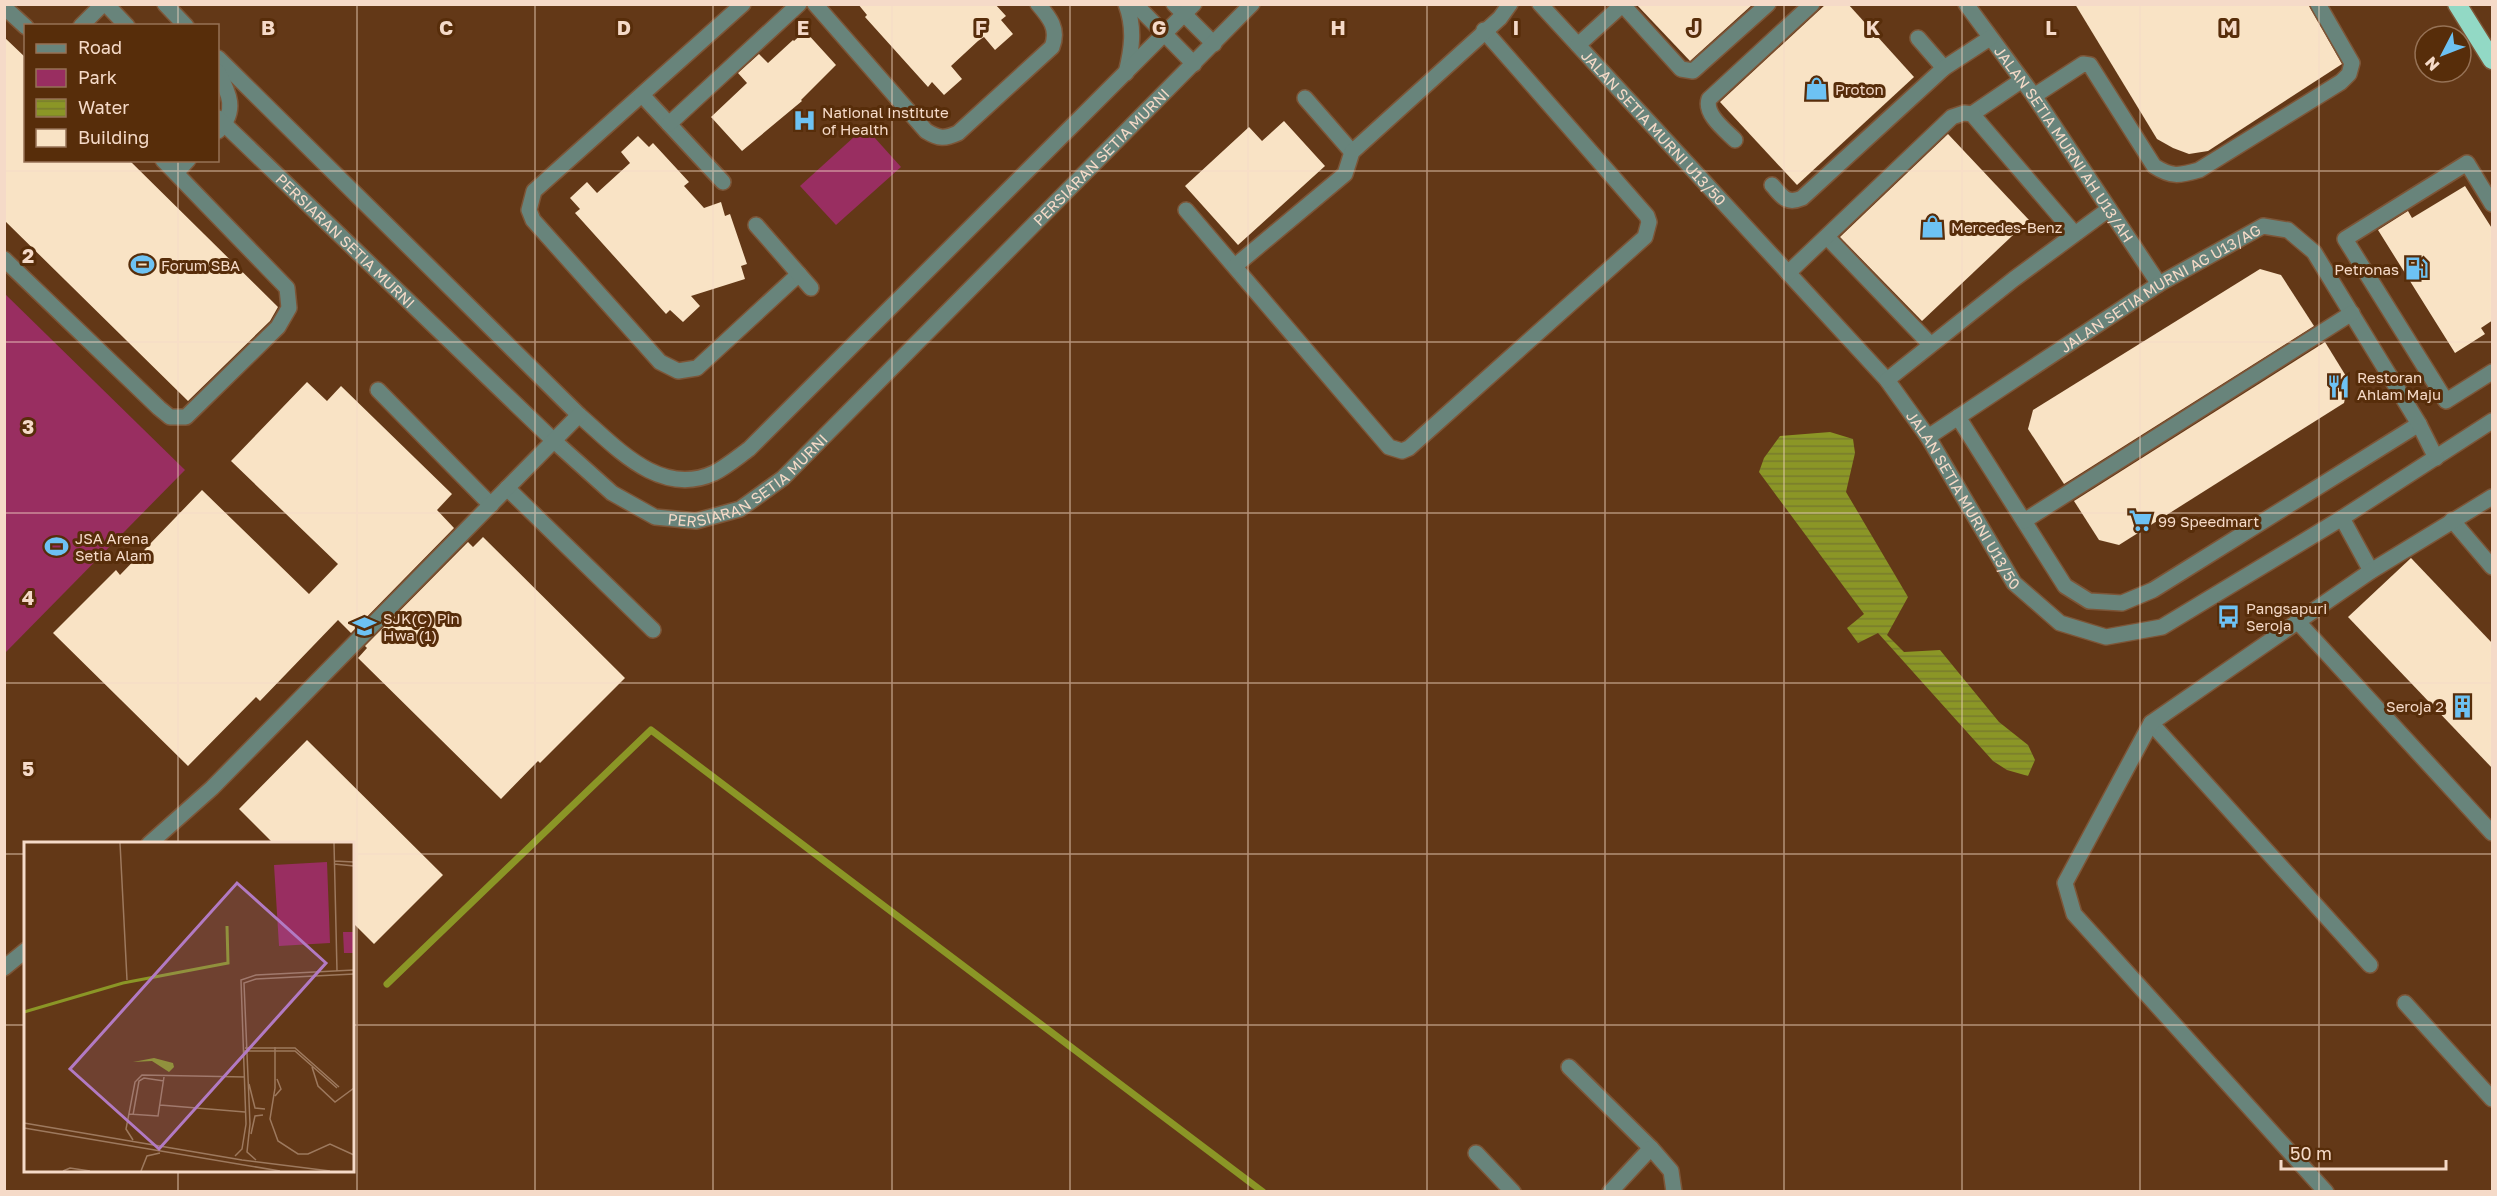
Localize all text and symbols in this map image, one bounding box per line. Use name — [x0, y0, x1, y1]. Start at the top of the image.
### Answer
text: B — [261, 15, 275, 39]
text: C — [439, 15, 453, 39]
text: D — [617, 15, 631, 39]
text: E — [797, 15, 809, 39]
text: F — [975, 15, 987, 39]
text: G — [1152, 15, 1166, 39]
text: H — [1330, 15, 1346, 39]
text: I — [1513, 15, 1519, 39]
text: J — [1688, 15, 1700, 39]
text: K — [1866, 15, 1881, 39]
text: L — [2045, 15, 2057, 39]
text: M — [2220, 15, 2238, 39]
legend — [24, 24, 219, 162]
north arrow — [2413, 24, 2473, 84]
text: Road — [78, 36, 122, 58]
street label: JALAN SETIA MURNI AH U13/AH — [1991, 42, 2138, 245]
street label: JALAN SETIA MURNI U13/50 — [1578, 46, 1730, 209]
text: N — [2420, 53, 2443, 75]
text: Park — [78, 66, 117, 88]
shop icon: Proton — [1804, 76, 1830, 102]
place label: Proton — [1835, 80, 1884, 98]
street label: PERSIARAN SETIA MURNI — [1029, 84, 1173, 229]
text: Water — [78, 96, 129, 118]
place label: National Institute of Health — [822, 103, 949, 138]
hospital icon: National Institute of Health — [791, 108, 817, 134]
text: Building — [78, 126, 149, 148]
street label: PERSIARAN SETIA MURNI — [272, 170, 419, 312]
shop icon: Mercedes-Benz — [1920, 214, 1946, 240]
place label: Mercedes-Benz — [1951, 218, 2063, 236]
street label: JALAN SETIA MURNI AG U13/AG — [2057, 220, 2264, 356]
text: 2 — [22, 243, 34, 267]
sports icon: Forum SBA — [130, 252, 156, 278]
place label: Forum SBA — [161, 256, 240, 274]
fuel station icon: Petronas — [2404, 256, 2430, 282]
place label: Petronas — [2334, 260, 2399, 278]
place label: Restoran Ahlam Maju — [2357, 368, 2441, 403]
restaurant icon: Restoran Ahlam Maju — [2326, 373, 2352, 399]
street label: JALAN SETIA MURNI U13/50 — [1903, 407, 2024, 593]
text: 3 — [22, 414, 34, 438]
street label: PERSIARAN SETIA MURNI — [667, 430, 831, 530]
supermarket icon: 99 Speedmart — [2127, 508, 2153, 534]
place label: 99 Speedmart — [2158, 512, 2259, 530]
place label: JSA Arena Setia Alam — [75, 529, 152, 564]
sports icon: JSA Arena Setia Alam — [44, 534, 70, 560]
text: 4 — [22, 585, 34, 609]
place label: Pangsapuri Seroja — [2246, 599, 2327, 634]
bus stop icon: Pangsapuri Seroja — [2215, 604, 2241, 630]
place label: SJK(C) Pin Hwa (1) — [383, 609, 460, 644]
school or university icon: SJK(C) Pin Hwa (1) — [352, 614, 378, 640]
building icon: Seroja 2 — [2449, 693, 2475, 719]
place label: Seroja 2 — [2386, 697, 2444, 715]
text: 5 — [22, 756, 34, 780]
inset map — [24, 842, 354, 1172]
scale bar — [2281, 1133, 2446, 1171]
text: 50 m — [2290, 1142, 2332, 1164]

